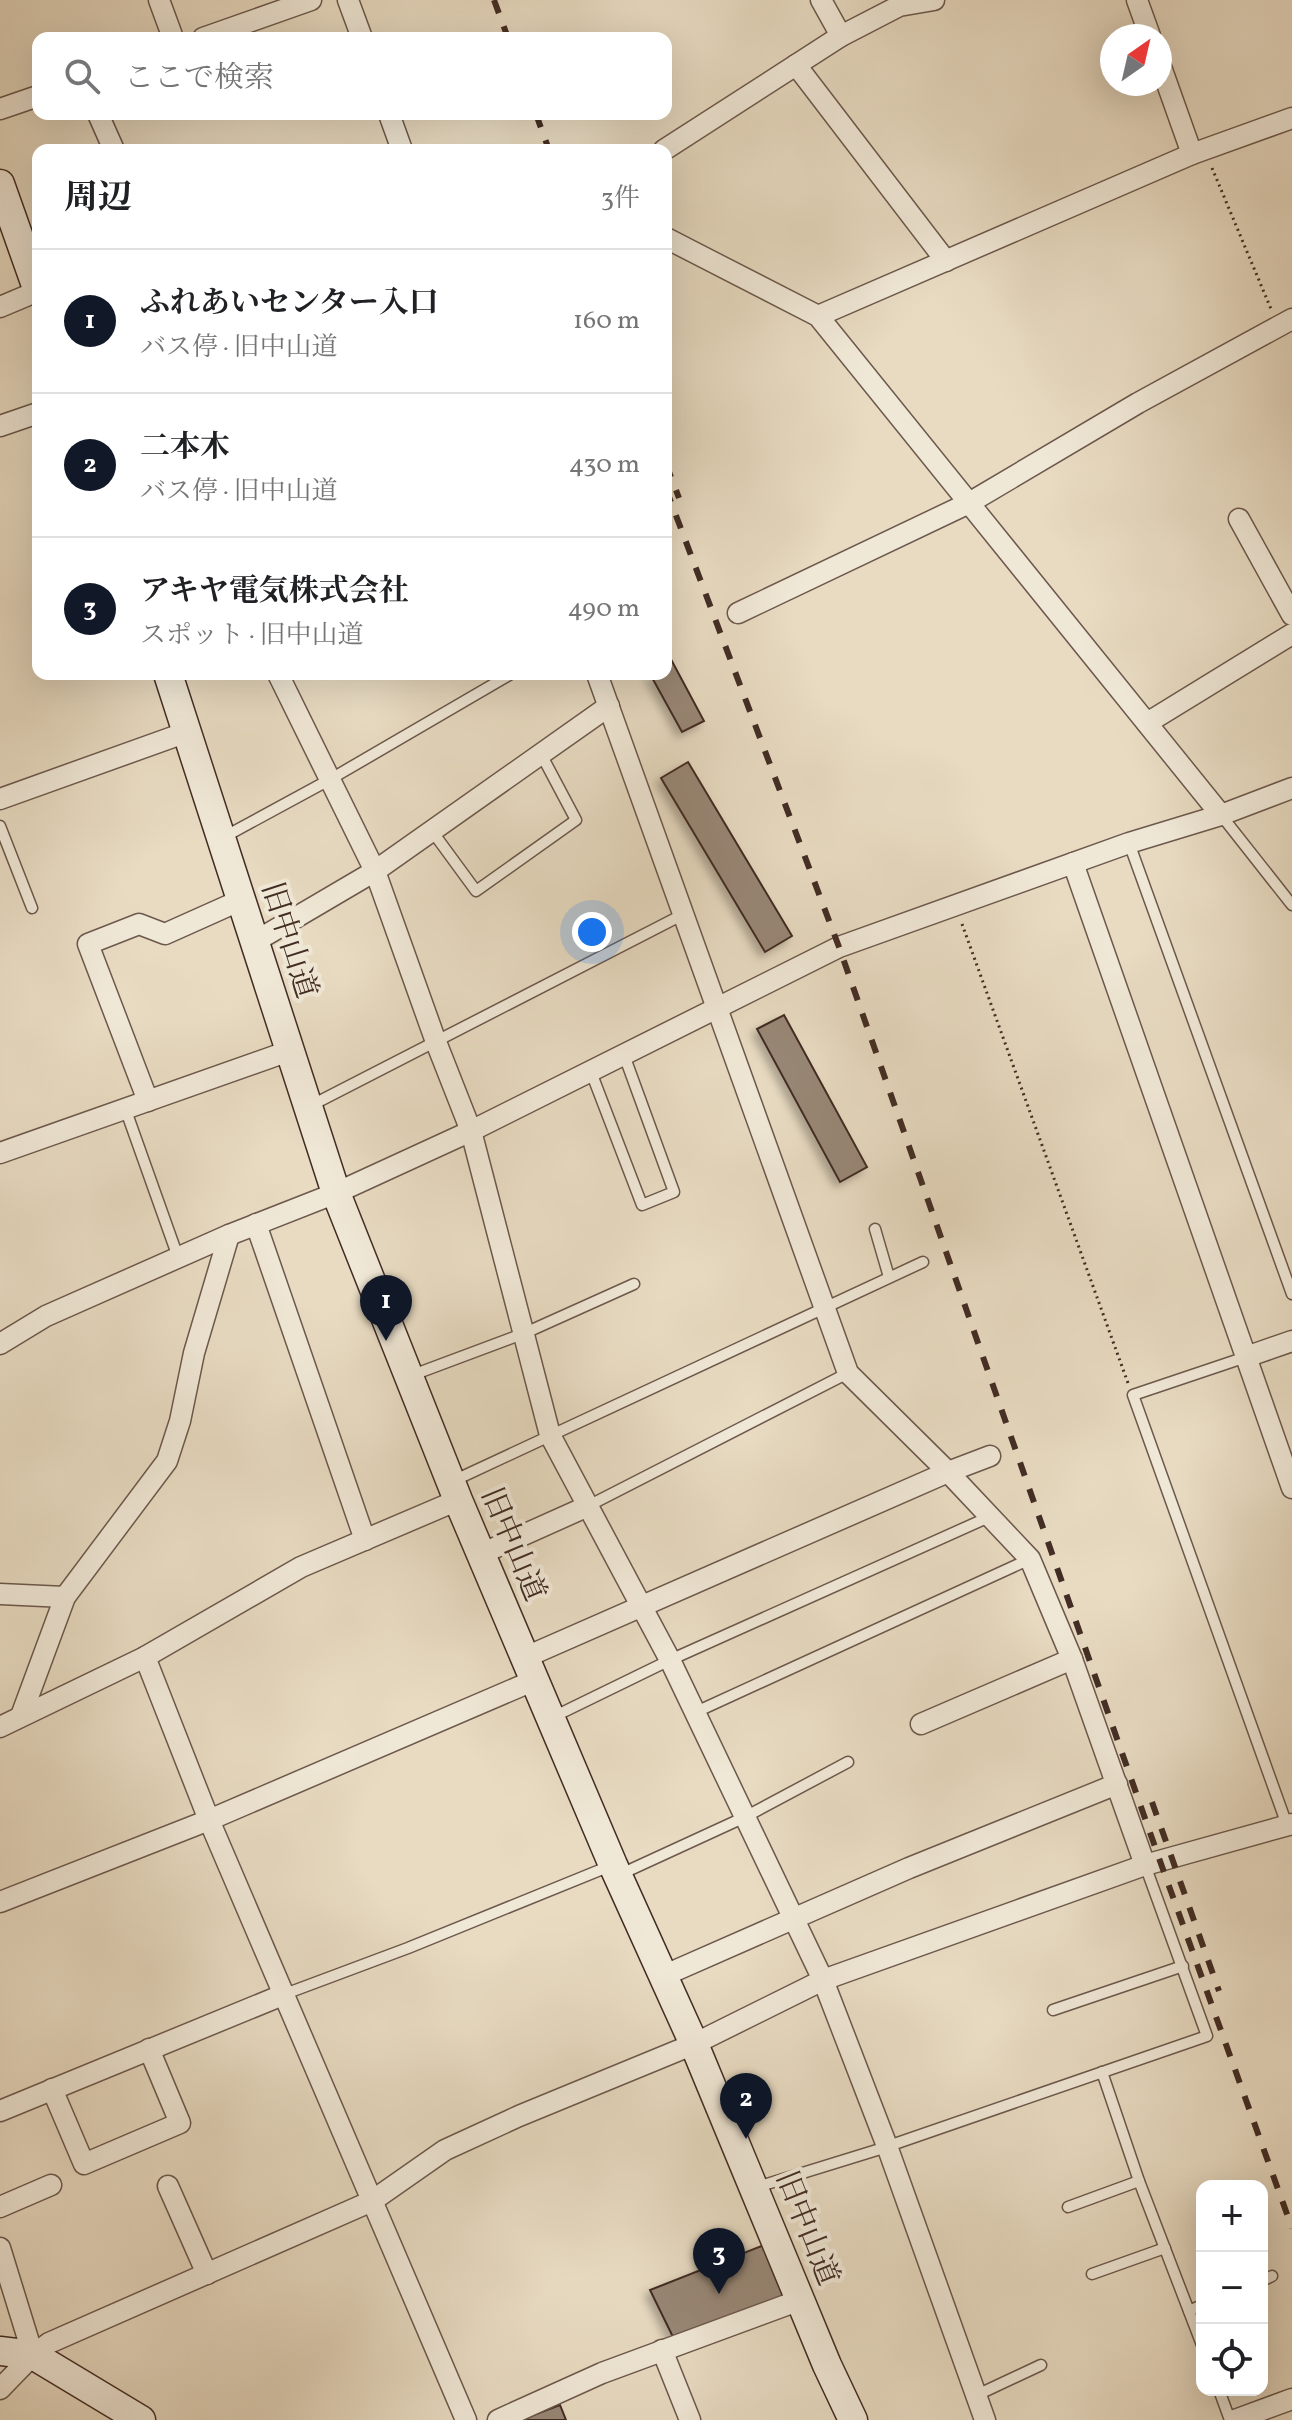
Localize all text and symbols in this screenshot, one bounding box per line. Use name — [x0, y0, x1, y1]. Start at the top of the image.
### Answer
north arrow — [1100, 24, 1172, 96]
search box — [32, 32, 672, 120]
icon: search — [60, 54, 104, 98]
text: ここで検索 — [124, 58, 274, 100]
text: 周辺 — [64, 176, 132, 223]
text: 3件 — [601, 181, 640, 217]
text: ふれあいセンター入口 — [140, 283, 439, 325]
text: 1 — [85, 303, 95, 339]
text: 160 m — [573, 303, 640, 339]
text: バス停 · 旧中山道 — [140, 330, 338, 366]
text: 二本木 — [140, 427, 230, 469]
text: 2 — [83, 447, 97, 483]
text: 430 m — [569, 447, 640, 483]
text: バス停 · 旧中山道 — [140, 474, 338, 510]
text: アキヤ電気株式会社 — [140, 571, 409, 613]
text: 3 — [83, 591, 97, 627]
text: 490 m — [567, 591, 640, 627]
text: スポット · 旧中山道 — [140, 618, 364, 654]
street label: 旧中山道 — [250, 877, 327, 1004]
your location — [572, 912, 612, 952]
pin: 1 — [360, 1275, 412, 1341]
street label: 旧中山道 — [469, 1481, 555, 1608]
pin: 2 — [720, 2073, 772, 2139]
street label: 旧中山道 — [764, 2165, 848, 2292]
map controls — [1196, 2180, 1268, 2396]
button: + — [1196, 2180, 1268, 2252]
pin: 3 — [693, 2228, 745, 2294]
button: − — [1196, 2252, 1268, 2324]
button: locate — [1196, 2324, 1268, 2396]

